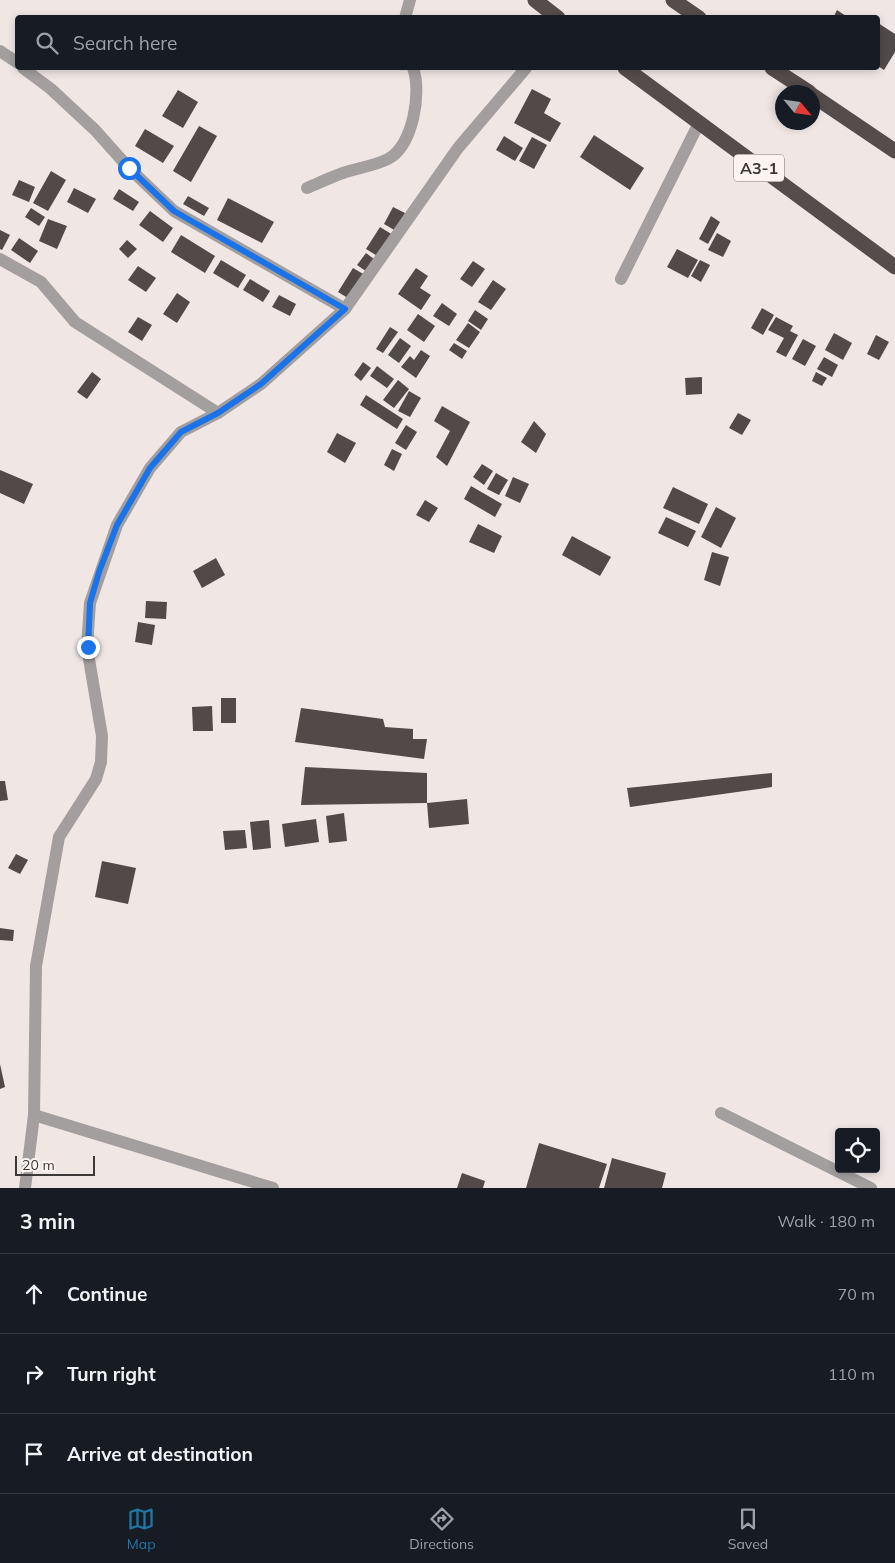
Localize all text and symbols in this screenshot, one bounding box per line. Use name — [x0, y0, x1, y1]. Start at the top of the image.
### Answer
search box — [15, 15, 880, 70]
icon: search — [33, 29, 61, 57]
text: Search here — [73, 31, 177, 55]
north arrow — [775, 85, 820, 130]
road number: A3-1 — [734, 154, 784, 182]
route start — [118, 157, 141, 180]
route end — [77, 636, 100, 659]
map controls — [835, 1128, 880, 1173]
button: locate — [835, 1128, 880, 1173]
scale bar — [15, 1153, 95, 1176]
text: 20 m — [22, 1156, 55, 1174]
text: 3 min — [20, 1208, 75, 1234]
text: Walk · 180 m — [777, 1211, 875, 1231]
icon: ahead — [20, 1280, 48, 1308]
text: Continue — [67, 1282, 147, 1306]
text: 70 m — [838, 1284, 875, 1304]
icon: right — [20, 1360, 48, 1388]
text: Turn right — [67, 1362, 156, 1386]
text: 110 m — [828, 1364, 875, 1384]
icon: arrive — [20, 1440, 48, 1468]
text: Arrive at destination — [67, 1442, 253, 1466]
tab: Map — [127, 1505, 156, 1553]
tab: Directions — [409, 1505, 474, 1553]
tab: Saved — [728, 1505, 768, 1553]

